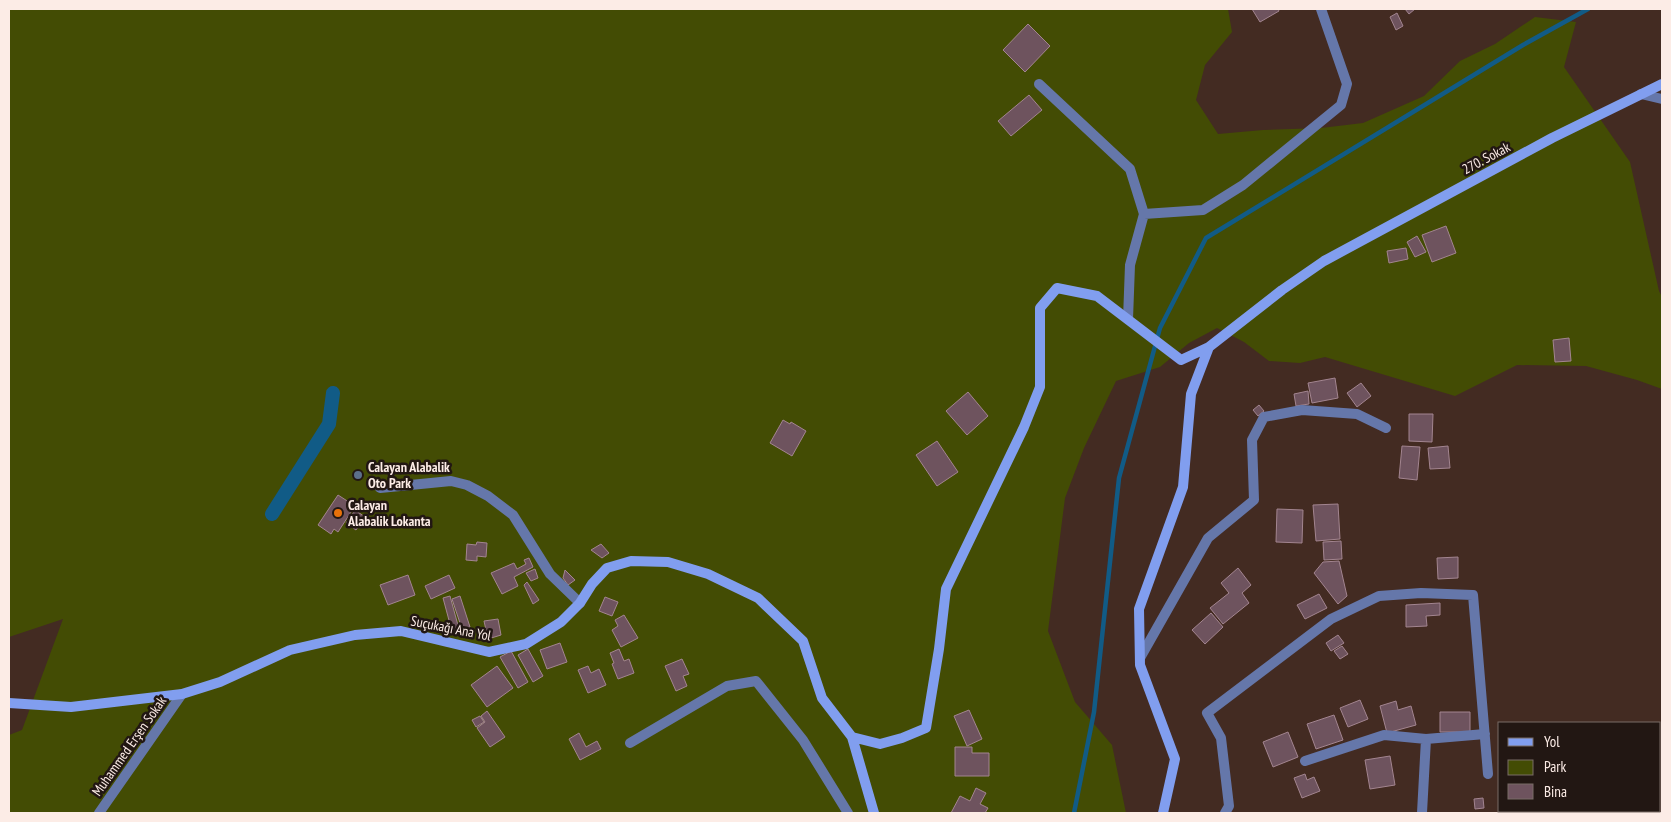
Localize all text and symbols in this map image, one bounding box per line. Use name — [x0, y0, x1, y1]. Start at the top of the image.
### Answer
street label: 270. Sokak — [1459, 138, 1514, 178]
place label: Calayan Alabalik Oto Park — [368, 458, 450, 492]
marker: Calayan Alabalik Oto Park — [352, 469, 364, 481]
place label: Calayan Alabalik Lokanta — [347, 496, 431, 530]
marker: Calayan Alabalik Lokanta — [332, 507, 344, 519]
street label: Suçukağı Ana Yol — [409, 611, 493, 645]
street label: Muhammed Erşen Sokak — [88, 692, 170, 799]
legend — [1498, 722, 1661, 812]
text: Yol — [1544, 732, 1560, 751]
text: Park — [1544, 757, 1566, 776]
text: Bina — [1544, 782, 1567, 801]

